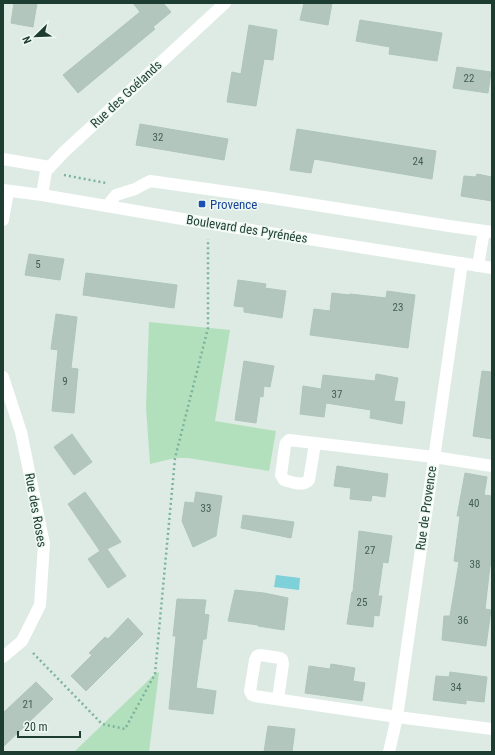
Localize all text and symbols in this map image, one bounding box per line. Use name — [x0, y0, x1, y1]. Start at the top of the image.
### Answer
north arrow — [16, 16, 56, 56]
text: N — [20, 34, 35, 45]
street label: Rue des Goélands — [87, 57, 165, 131]
house number: 22 — [464, 72, 474, 85]
house number: 32 — [153, 131, 163, 144]
house number: 24 — [413, 155, 424, 168]
place label: Provence — [210, 197, 257, 212]
marker: Provence — [197, 199, 207, 209]
street label: Boulevard des Pyrénées — [185, 212, 309, 246]
house number: 5 — [35, 258, 41, 271]
house number: 23 — [393, 301, 403, 314]
house number: 9 — [62, 375, 68, 388]
house number: 37 — [332, 388, 342, 401]
street label: Rue de Provence — [413, 465, 439, 551]
street label: Rue des Roses — [22, 472, 50, 548]
house number: 40 — [469, 497, 479, 510]
house number: 33 — [201, 502, 211, 515]
house number: 27 — [365, 544, 375, 557]
house number: 38 — [470, 558, 480, 571]
house number: 25 — [357, 596, 367, 609]
house number: 36 — [458, 614, 468, 627]
house number: 34 — [451, 681, 462, 694]
house number: 21 — [23, 698, 33, 711]
scale bar — [18, 713, 80, 739]
text: 20 m — [24, 720, 48, 734]

